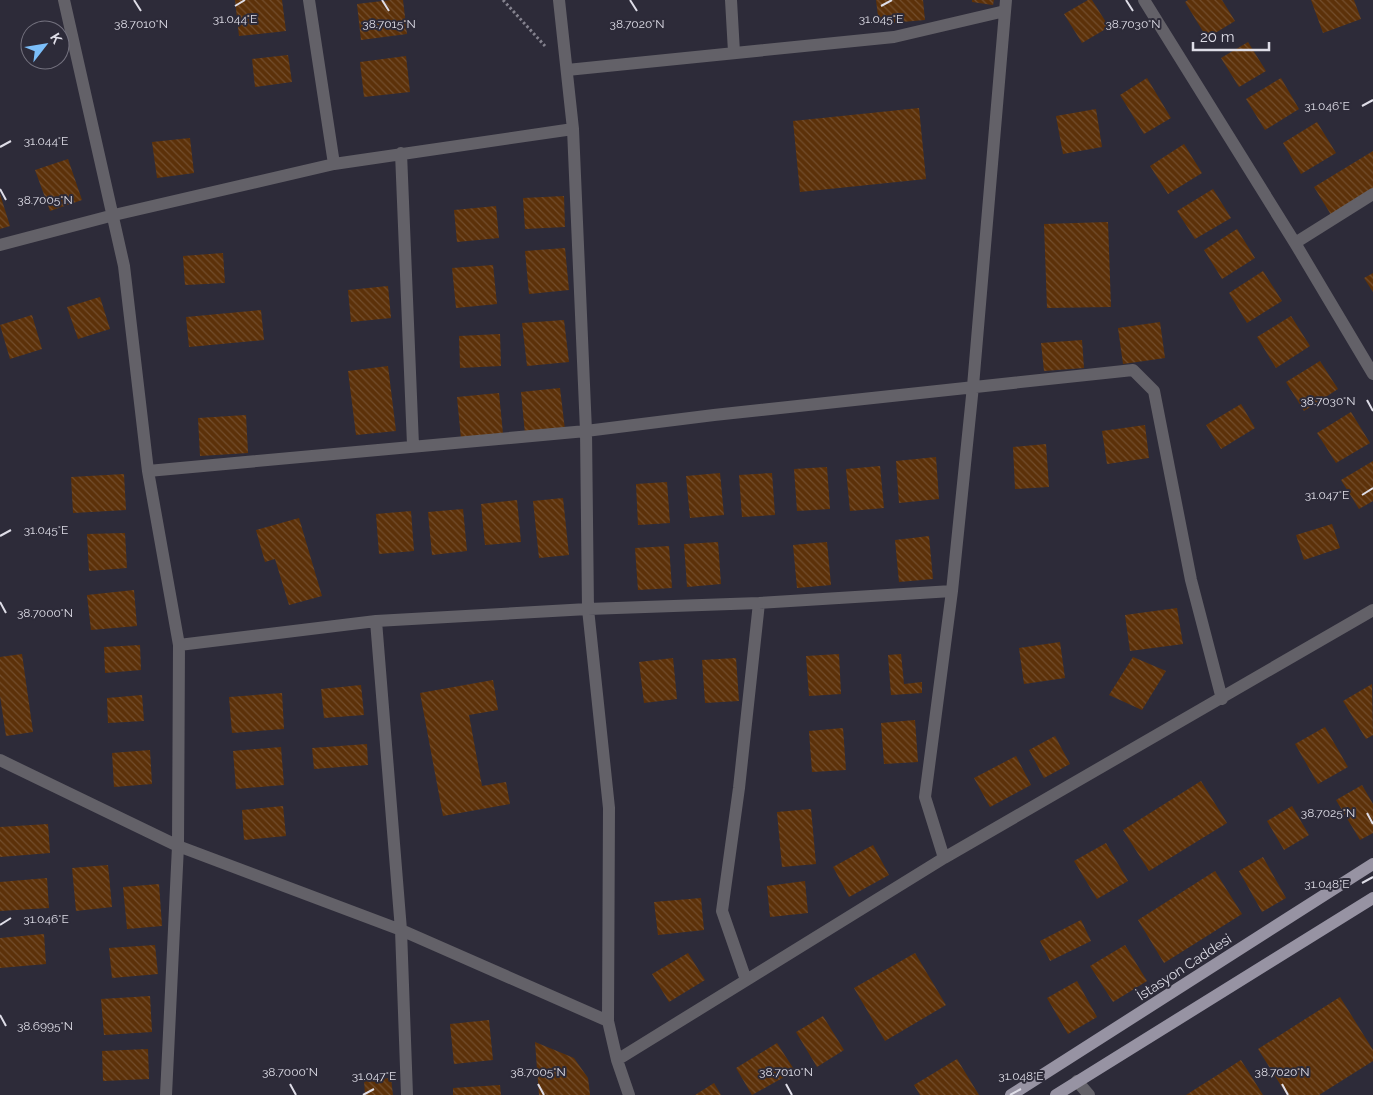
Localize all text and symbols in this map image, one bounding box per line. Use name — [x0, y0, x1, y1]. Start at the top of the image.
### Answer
text: 31.044°E — [213, 12, 257, 26]
text: 31.045°E — [859, 12, 903, 26]
text: 38.7010°N — [114, 17, 168, 31]
text: 38.7015°N — [362, 17, 416, 31]
text: 38.7020°N — [609, 17, 665, 31]
text: 38.7030°N — [1105, 17, 1161, 31]
north arrow — [20, 20, 70, 70]
scale bar — [1193, 20, 1269, 52]
text: 20 m — [1200, 28, 1235, 46]
text: K — [47, 30, 66, 47]
text: 31.046°E — [1304, 99, 1350, 113]
text: 31.044°E — [24, 134, 68, 148]
text: 38.7005°N — [17, 193, 73, 207]
text: 38.7030°N — [1300, 394, 1356, 408]
text: 31.047°E — [1305, 488, 1349, 502]
text: 31.045°E — [24, 523, 68, 537]
text: 38.7000°N — [17, 606, 73, 620]
text: 38.7025°N — [1301, 806, 1355, 820]
text: 31.048°E — [1304, 877, 1350, 891]
text: 31.046°E — [23, 912, 69, 926]
street label: İstasyon Caddesi — [1133, 929, 1234, 1003]
text: 38.6995°N — [17, 1019, 73, 1033]
text: 38.7000°N — [262, 1065, 318, 1079]
text: 38.7005°N — [510, 1065, 566, 1079]
text: 38.7010°N — [759, 1065, 813, 1079]
text: 38.7020°N — [1254, 1065, 1310, 1079]
text: 31.047°E — [352, 1069, 396, 1083]
text: 31.048°E — [998, 1069, 1044, 1083]

